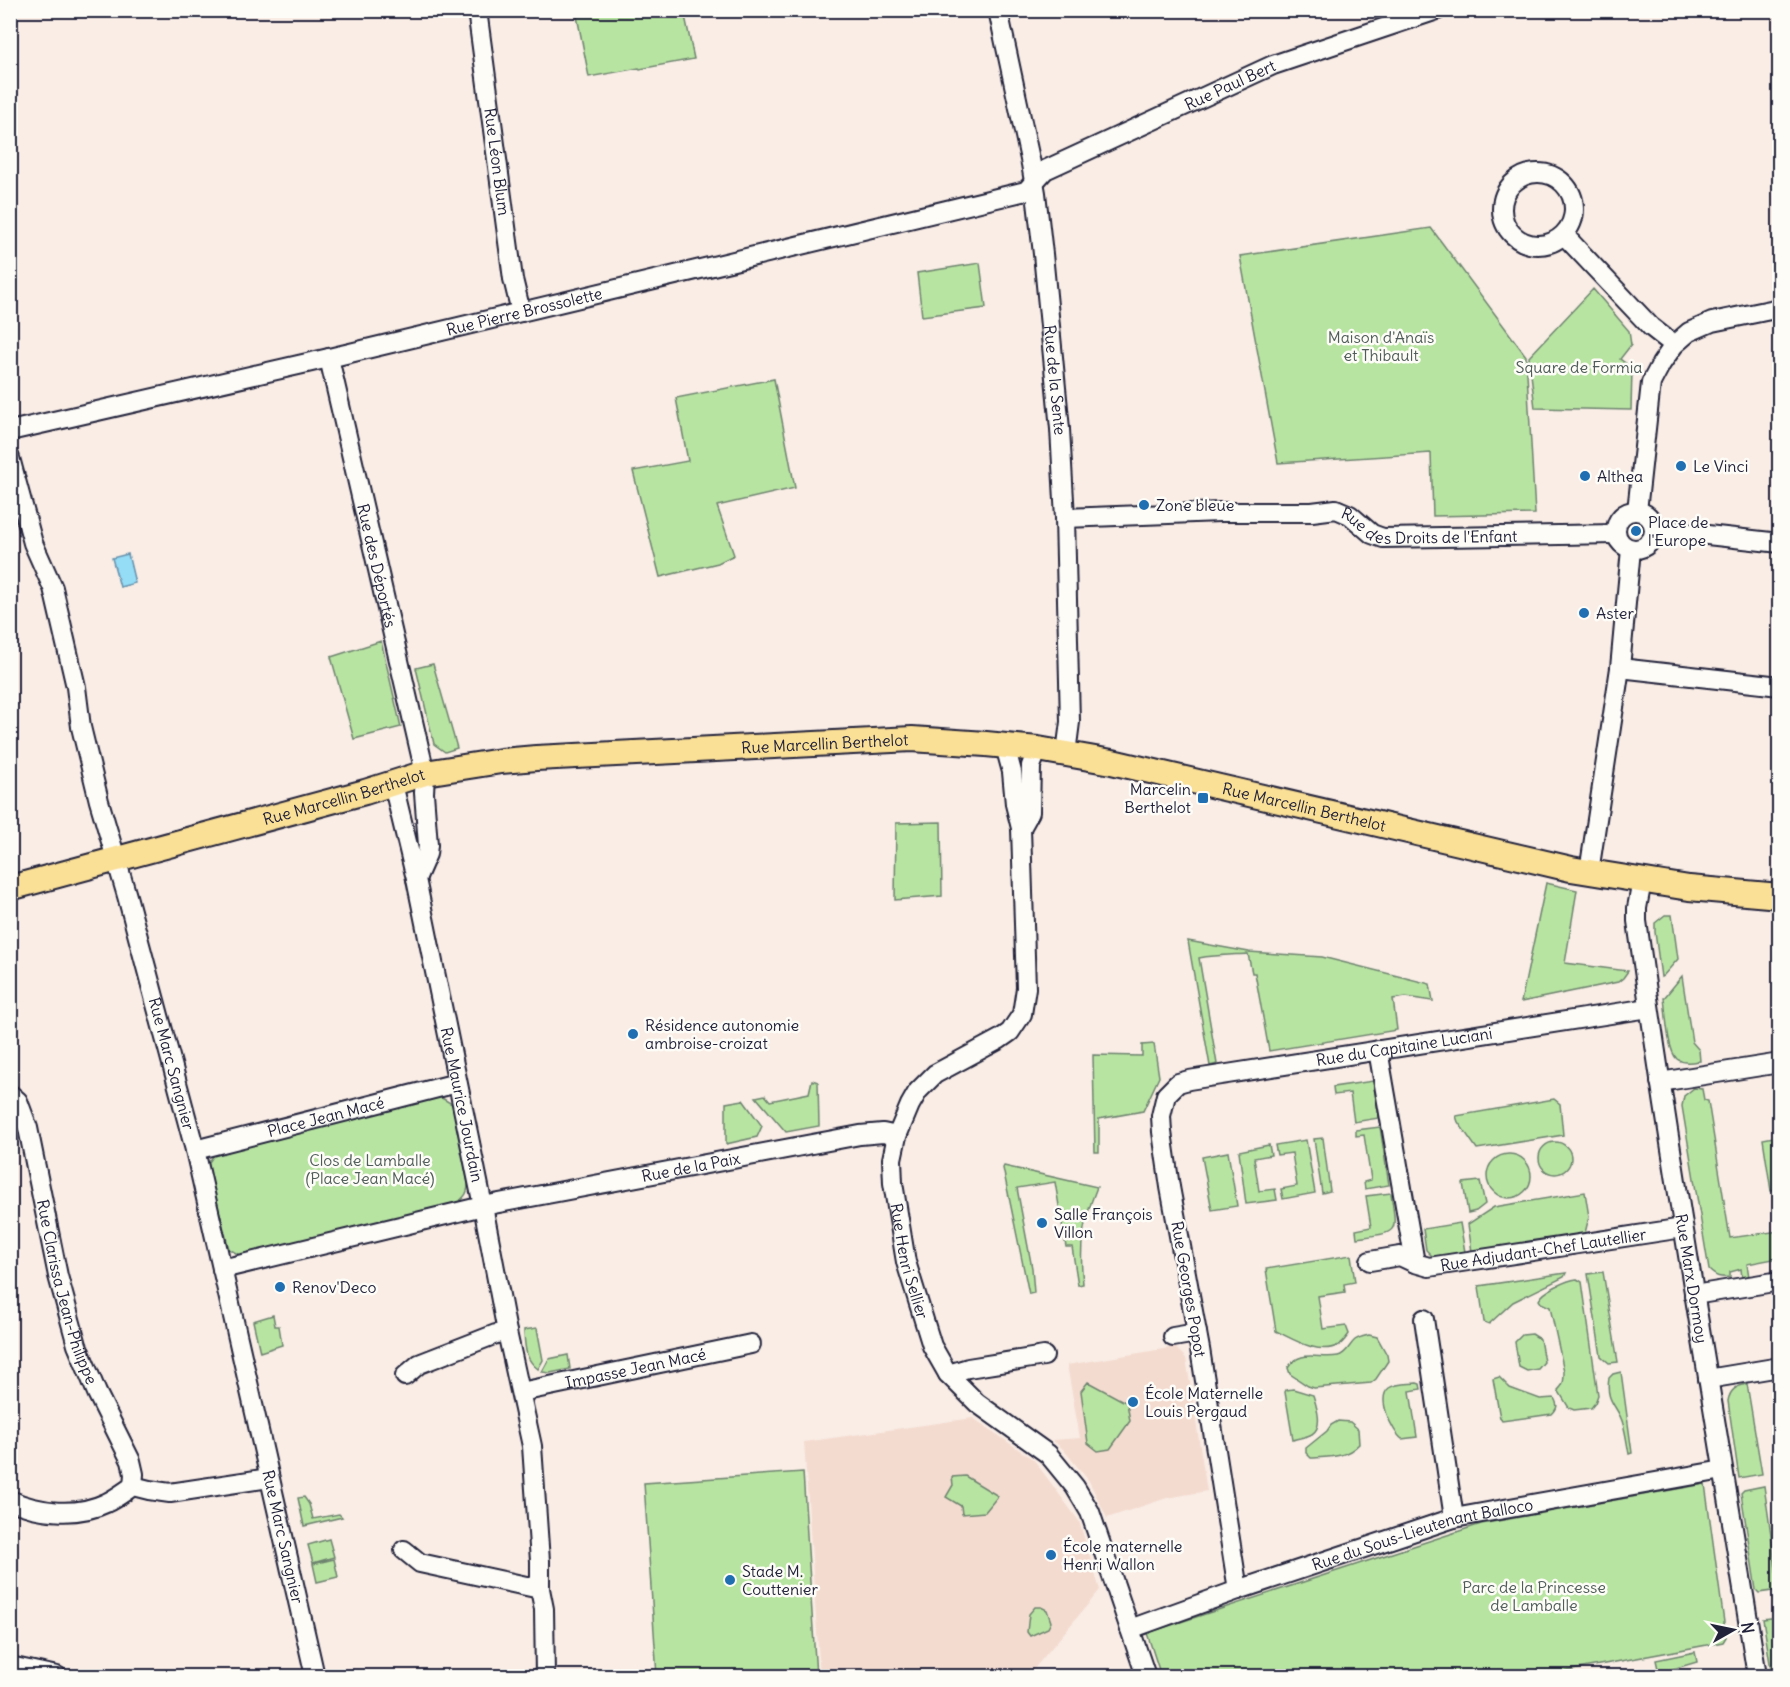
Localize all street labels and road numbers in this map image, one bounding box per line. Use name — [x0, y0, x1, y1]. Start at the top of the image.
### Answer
street label: Rue Paul Bert — [1181, 55, 1279, 114]
street label: Rue Léon Blum — [480, 107, 514, 217]
street label: Rue Pierre Brossolette — [444, 283, 604, 340]
street label: Rue de la Sente — [1040, 324, 1070, 436]
street label: Rue des Déportés — [353, 502, 401, 629]
street label: Rue des Droits de l'Enfant — [1339, 503, 1518, 548]
street label: Rue Marcellin Berthelot — [741, 729, 910, 758]
street label: Rue Marcellin Berthelot — [261, 764, 428, 829]
street label: Rue Marcellin Berthelot — [1220, 778, 1388, 836]
street label: Rue Marc Sangnier — [145, 995, 199, 1133]
street label: Rue du Capitaine Luciani — [1315, 1023, 1494, 1070]
street label: Rue Maurice Jourdain — [437, 1025, 488, 1184]
street label: Place Jean Macé — [265, 1092, 386, 1141]
street label: Rue de la Paix — [640, 1148, 742, 1186]
street label: Rue Clarissa Jean-Philippe — [33, 1198, 102, 1387]
street label: Rue Henri Sellier — [886, 1202, 933, 1322]
street label: Rue Marx Dormoy — [1671, 1212, 1712, 1345]
street label: Rue Georges Popot — [1167, 1220, 1211, 1359]
street label: Rue Adjudant-Chef Lautellier — [1439, 1224, 1648, 1275]
street label: Impasse Jean Macé — [563, 1344, 708, 1393]
street label: Rue Marc Sangnier — [258, 1468, 308, 1606]
street label: Rue du Sous-Lieutenant Balloco — [1309, 1494, 1535, 1575]

